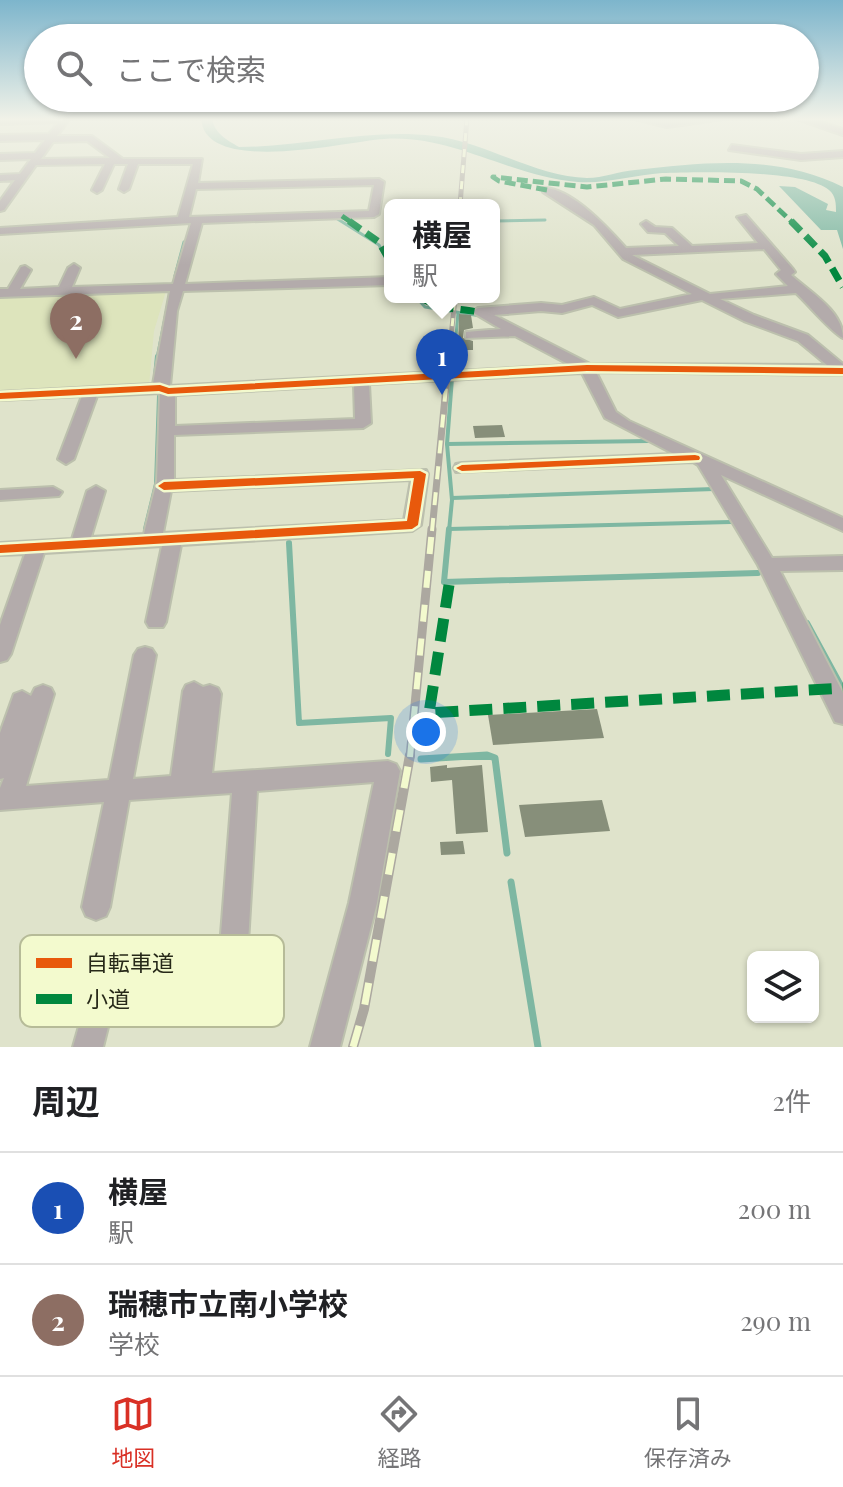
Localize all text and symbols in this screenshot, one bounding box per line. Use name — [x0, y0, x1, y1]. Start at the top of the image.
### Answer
search box — [24, 24, 819, 112]
icon: search — [52, 46, 96, 90]
text: ここで検索 — [116, 49, 266, 89]
popup — [384, 199, 500, 303]
text: 横屋 — [412, 214, 472, 254]
text: 駅 — [412, 257, 438, 292]
pin: 2 — [50, 293, 102, 359]
pin: 1 — [416, 329, 468, 395]
your location — [406, 712, 446, 752]
legend — [20, 935, 284, 1027]
text: 自転車道 — [86, 947, 174, 977]
map controls — [747, 951, 819, 1023]
button: layers — [747, 951, 819, 1023]
text: 小道 — [86, 983, 130, 1013]
text: 周辺 — [32, 1077, 100, 1123]
text: 2件 — [773, 1083, 811, 1118]
text: 横屋 — [108, 1171, 168, 1211]
text: 1 — [53, 1191, 63, 1226]
text: 200 m — [738, 1191, 811, 1226]
text: 駅 — [108, 1214, 134, 1249]
text: 瑞穂市立南小学校 — [108, 1283, 348, 1323]
text: 2 — [51, 1303, 65, 1338]
text: 290 m — [740, 1303, 811, 1338]
text: 学校 — [108, 1326, 160, 1361]
tab: 地図 — [111, 1392, 155, 1472]
tab: 経路 — [377, 1392, 422, 1472]
tab: 保存済み — [644, 1392, 732, 1472]

